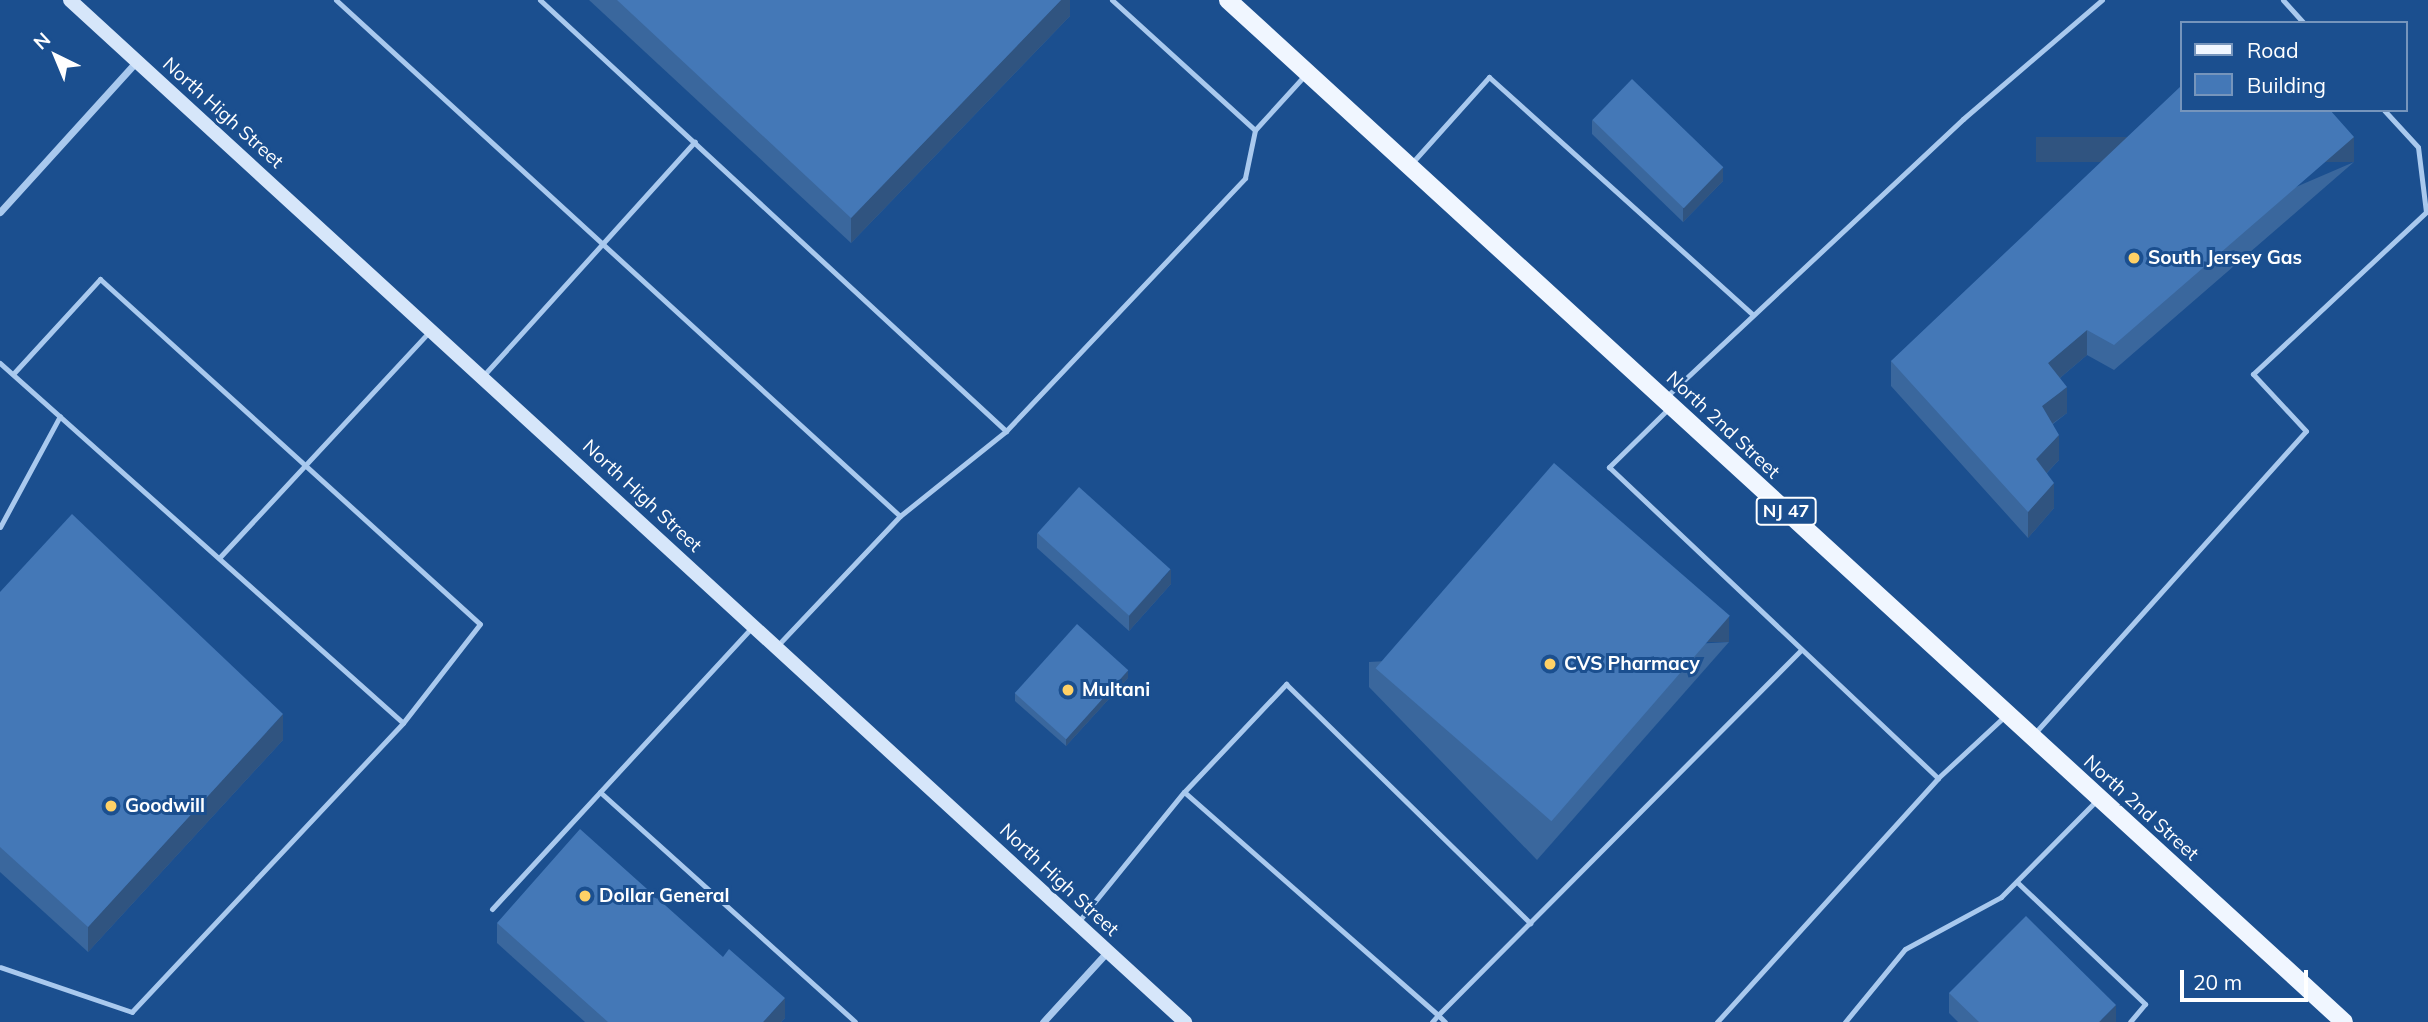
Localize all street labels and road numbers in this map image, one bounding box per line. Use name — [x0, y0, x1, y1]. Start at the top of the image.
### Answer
street label: North High Street — [158, 53, 288, 173]
street label: North 2nd Street — [1662, 367, 1784, 483]
street label: North High Street — [578, 435, 706, 557]
road number: NJ 47 — [1754, 496, 1817, 526]
street label: North 2nd Street — [2079, 750, 2203, 866]
street label: North High Street — [995, 819, 1123, 941]

